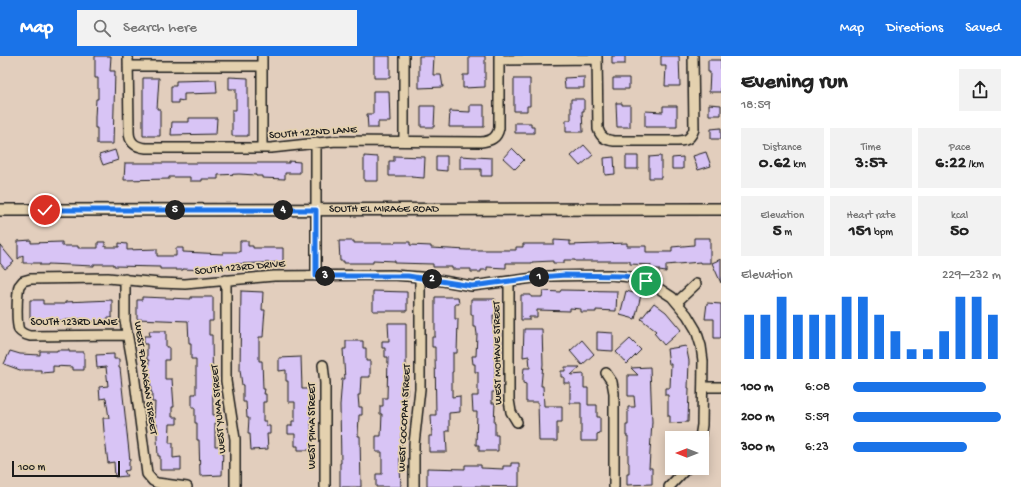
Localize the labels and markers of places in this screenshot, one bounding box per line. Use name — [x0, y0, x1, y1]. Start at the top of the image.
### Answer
pin — [28, 193, 62, 227]
pin: 5 — [165, 200, 185, 220]
pin: 4 — [273, 200, 293, 220]
pin — [629, 264, 663, 298]
pin: 3 — [315, 266, 335, 286]
pin: 1 — [529, 267, 549, 287]
pin: 2 — [422, 269, 442, 289]

